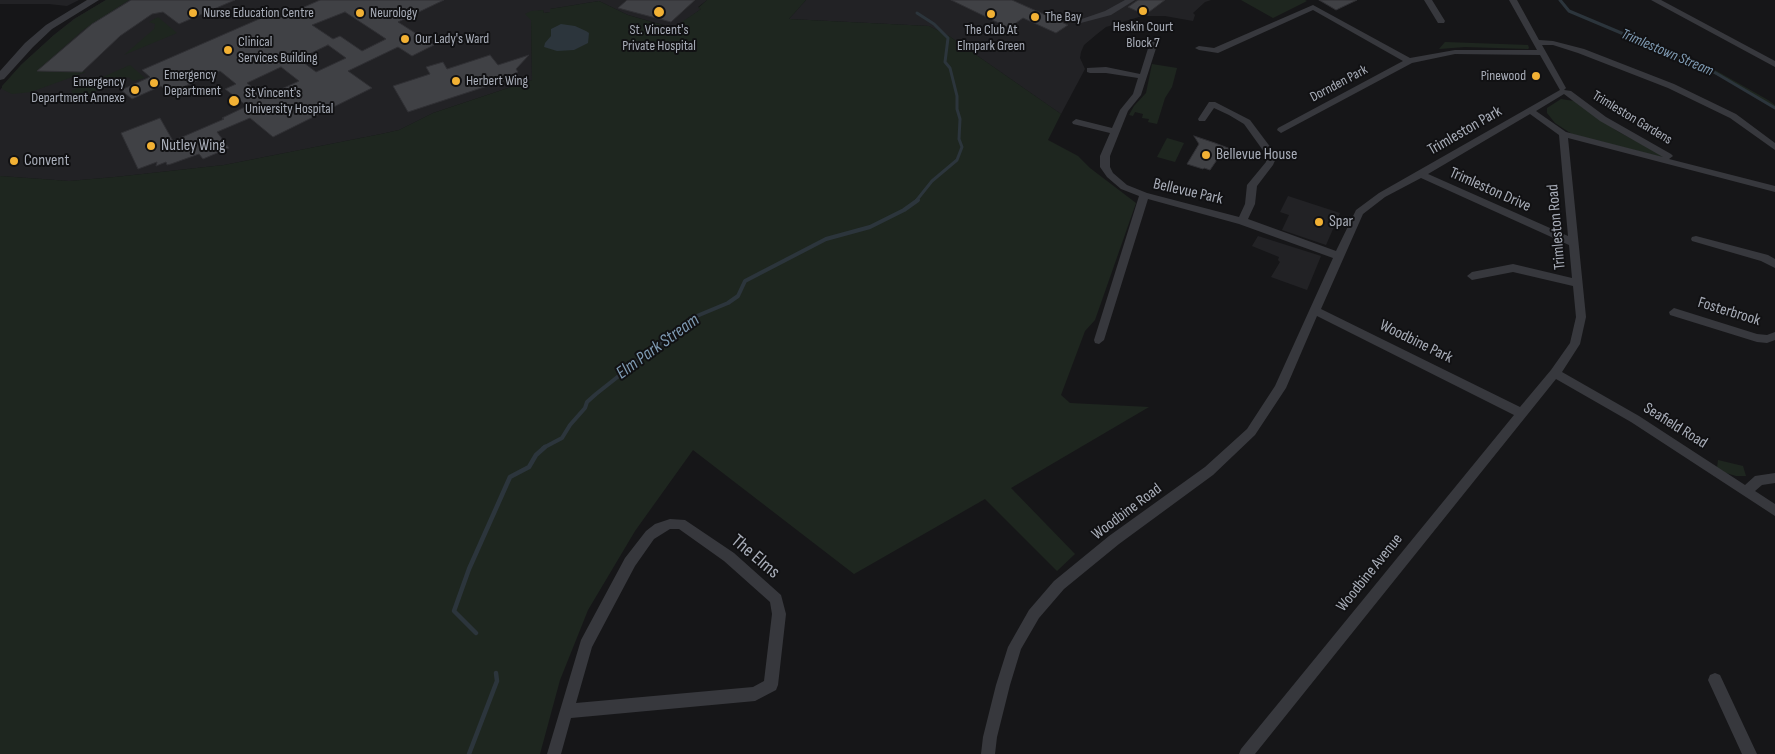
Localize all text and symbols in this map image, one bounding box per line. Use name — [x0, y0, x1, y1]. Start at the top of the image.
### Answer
place label: Nurse Education Centre — [203, 5, 314, 21]
place label: Neurology — [370, 5, 417, 21]
marker: St. Vincent's Private Hospital — [652, 5, 666, 19]
marker: Heskin Court Block 7 — [1137, 5, 1149, 17]
marker: Nurse Education Centre — [187, 7, 199, 19]
marker: Neurology — [354, 7, 366, 19]
marker: The Club At Elmpark Green — [985, 8, 997, 20]
place label: The Bay — [1045, 9, 1081, 25]
marker: The Bay — [1029, 11, 1041, 23]
place label: Heskin Court Block 7 — [1113, 19, 1173, 52]
place label: St. Vincent's Private Hospital — [622, 22, 696, 54]
place label: The Club At Elmpark Green — [957, 22, 1025, 54]
water label: Trimlestown Stream — [1618, 25, 1716, 81]
place label: Our Lady's Ward — [415, 31, 489, 47]
marker: Our Lady's Ward — [399, 33, 411, 45]
place label: Clinical Services Building — [238, 34, 318, 66]
marker: Clinical Services Building — [222, 44, 234, 56]
street label: Dornden Park — [1307, 62, 1371, 106]
place label: Emergency Department — [164, 67, 221, 100]
place label: Pinewood — [1481, 68, 1526, 84]
marker: Pinewood — [1530, 70, 1542, 82]
place label: Herbert Wing — [466, 73, 528, 89]
place label: Emergency Department Annexe — [31, 74, 125, 106]
marker: Herbert Wing — [450, 75, 462, 87]
marker: Emergency Department — [148, 77, 160, 89]
marker: Emergency Department Annexe — [129, 84, 141, 96]
place label: St Vincent's University Hospital — [245, 85, 333, 118]
street label: Trimleston Gardens — [1589, 88, 1675, 148]
marker: St Vincent's University Hospital — [227, 94, 241, 108]
street label: Trimleston Park — [1424, 102, 1506, 160]
place label: Nutley Wing — [161, 136, 225, 156]
marker: Nutley Wing — [145, 140, 157, 152]
place label: Bellevue House — [1216, 145, 1297, 165]
marker: Bellevue House — [1200, 149, 1212, 161]
place label: Convent — [24, 151, 69, 171]
marker: Convent — [8, 155, 20, 167]
street label: Trimleston Drive — [1446, 164, 1534, 216]
street label: Bellevue Park — [1151, 175, 1225, 209]
street label: Trimleston Road — [1544, 183, 1570, 271]
place label: Spar — [1329, 212, 1353, 232]
marker: Spar — [1313, 216, 1325, 228]
street label: Fosterbrook — [1695, 293, 1763, 331]
water label: Elm Park Stream — [612, 310, 704, 384]
street label: Woodbine Park — [1376, 316, 1456, 368]
street label: Seafield Road — [1640, 399, 1710, 453]
street label: Woodbine Road — [1088, 480, 1166, 544]
street label: The Elms — [726, 530, 784, 584]
street label: Woodbine Avenue — [1333, 530, 1407, 616]

